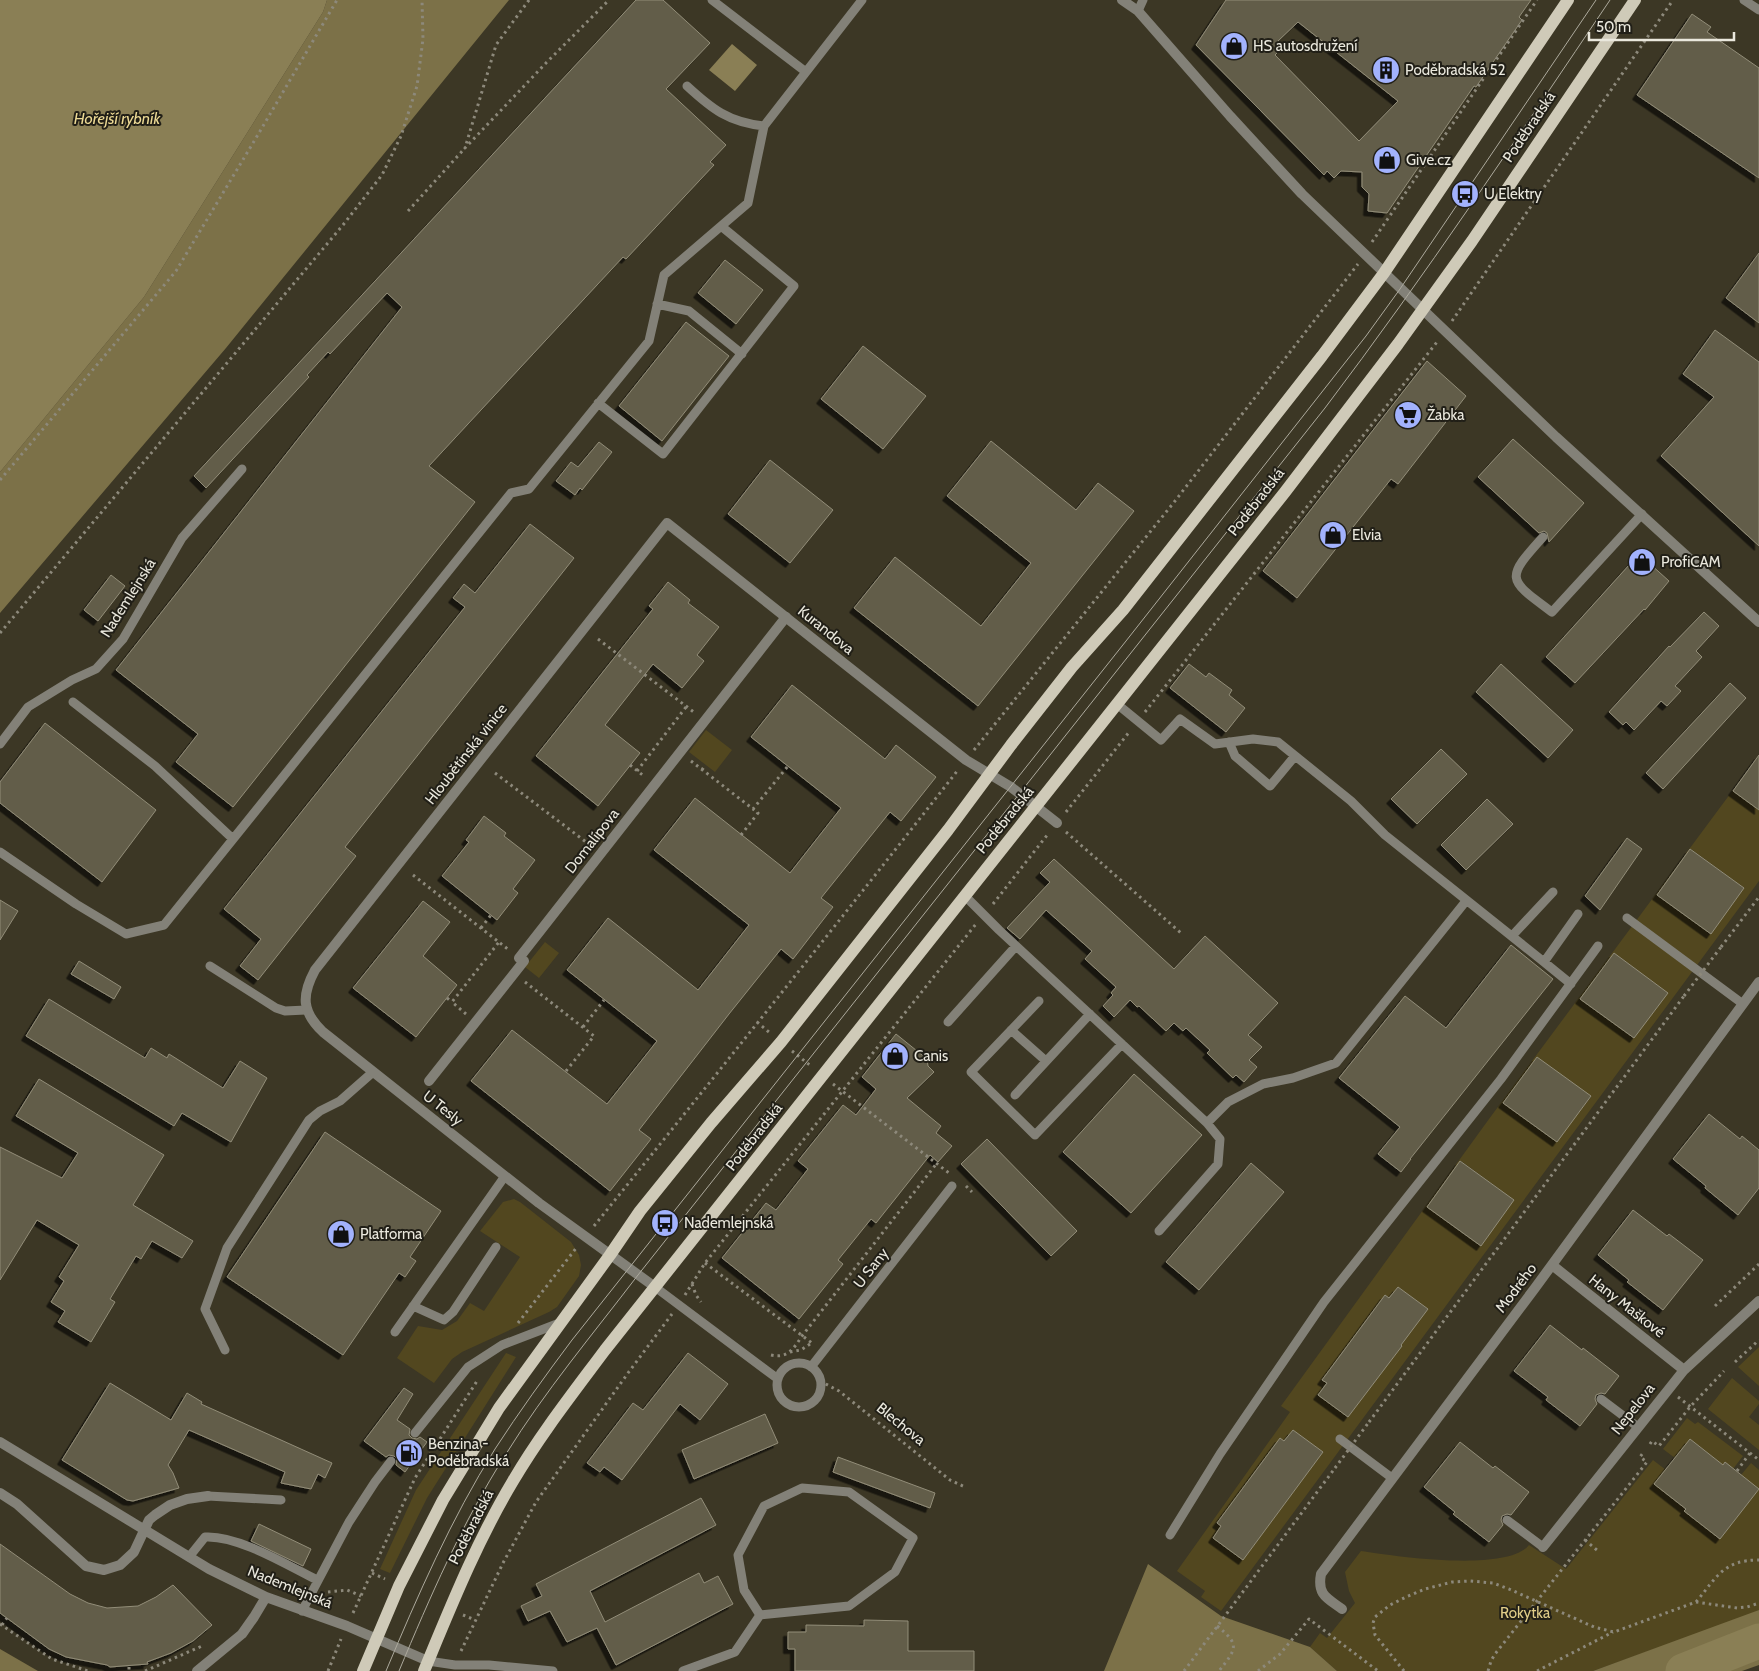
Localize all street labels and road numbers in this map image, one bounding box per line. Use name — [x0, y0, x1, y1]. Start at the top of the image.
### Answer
street label: Poděbradská — [1499, 88, 1560, 166]
street label: Poděbradská — [1224, 464, 1289, 540]
street label: Nademlejnská — [97, 555, 160, 641]
street label: Kurandova — [794, 602, 858, 659]
street label: Hloubětínská vinice — [421, 700, 511, 808]
street label: Poděbradská — [972, 782, 1038, 857]
street label: Domalípova — [561, 804, 623, 877]
street label: U Tesly — [419, 1087, 467, 1129]
street label: Poděbradská — [722, 1099, 787, 1175]
street label: U Sany — [850, 1244, 892, 1292]
street label: Modrého — [1492, 1260, 1540, 1316]
street label: Hany Maškové — [1585, 1271, 1669, 1342]
street label: Nepelova — [1607, 1379, 1659, 1438]
street label: Blechova — [873, 1399, 930, 1450]
street label: Poděbradská — [445, 1486, 498, 1567]
street label: Nademlejnská — [245, 1562, 336, 1612]

